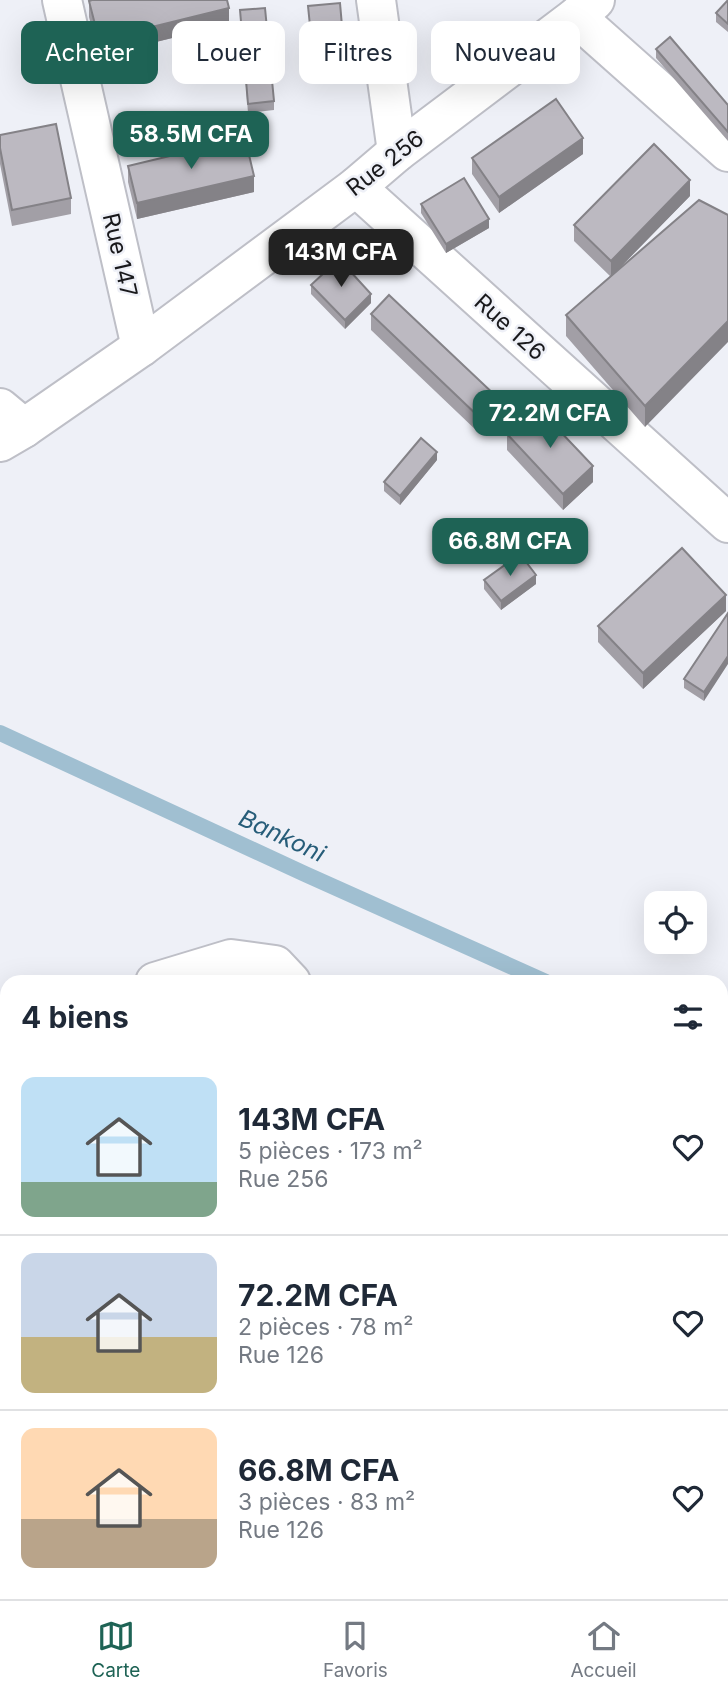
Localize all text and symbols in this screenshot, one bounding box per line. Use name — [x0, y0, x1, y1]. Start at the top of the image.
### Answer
chip: Acheter — [21, 21, 158, 84]
chip: Louer — [172, 21, 285, 84]
chip: Filtres — [299, 21, 417, 84]
chip: Nouveau — [431, 21, 580, 84]
pin: 58.5M CFA — [111, 111, 271, 171]
text: 58.5M CFA — [129, 120, 253, 148]
street label: Rue 256 — [341, 124, 429, 202]
street label: Rue 147 — [97, 210, 143, 300]
pin: 143M CFA — [269, 230, 413, 289]
text: 143M CFA — [285, 238, 397, 266]
street label: Rue 126 — [469, 288, 551, 366]
pin: 72.2M CFA — [470, 391, 630, 450]
text: 72.2M CFA — [489, 399, 611, 427]
pin: 66.8M CFA — [430, 518, 590, 578]
text: 66.8M CFA — [448, 527, 572, 555]
water label: Bankoni — [235, 803, 331, 869]
map controls — [644, 891, 707, 954]
button: locate — [644, 891, 707, 954]
icon: filters — [669, 998, 707, 1036]
text: 4 biens — [21, 999, 129, 1035]
text: 143M CFA — [238, 1101, 385, 1137]
icon: home — [77, 1105, 161, 1189]
icon: heart — [669, 1128, 707, 1166]
text: 5 pièces · 173 m² — [238, 1137, 423, 1165]
text: Rue 256 — [238, 1165, 329, 1193]
text: 72.2M CFA — [238, 1277, 398, 1313]
icon: home — [77, 1281, 161, 1365]
icon: heart — [669, 1304, 707, 1342]
text: 2 pièces · 78 m² — [238, 1313, 414, 1341]
text: Rue 126 — [238, 1341, 324, 1369]
text: 66.8M CFA — [238, 1452, 399, 1488]
icon: home — [77, 1456, 161, 1540]
icon: heart — [669, 1479, 707, 1517]
text: 3 pièces · 83 m² — [238, 1488, 415, 1516]
text: Rue 126 — [238, 1516, 324, 1544]
tab: Carte — [91, 1617, 140, 1682]
tab: Favoris — [323, 1617, 388, 1682]
tab: Accueil — [570, 1617, 637, 1682]

